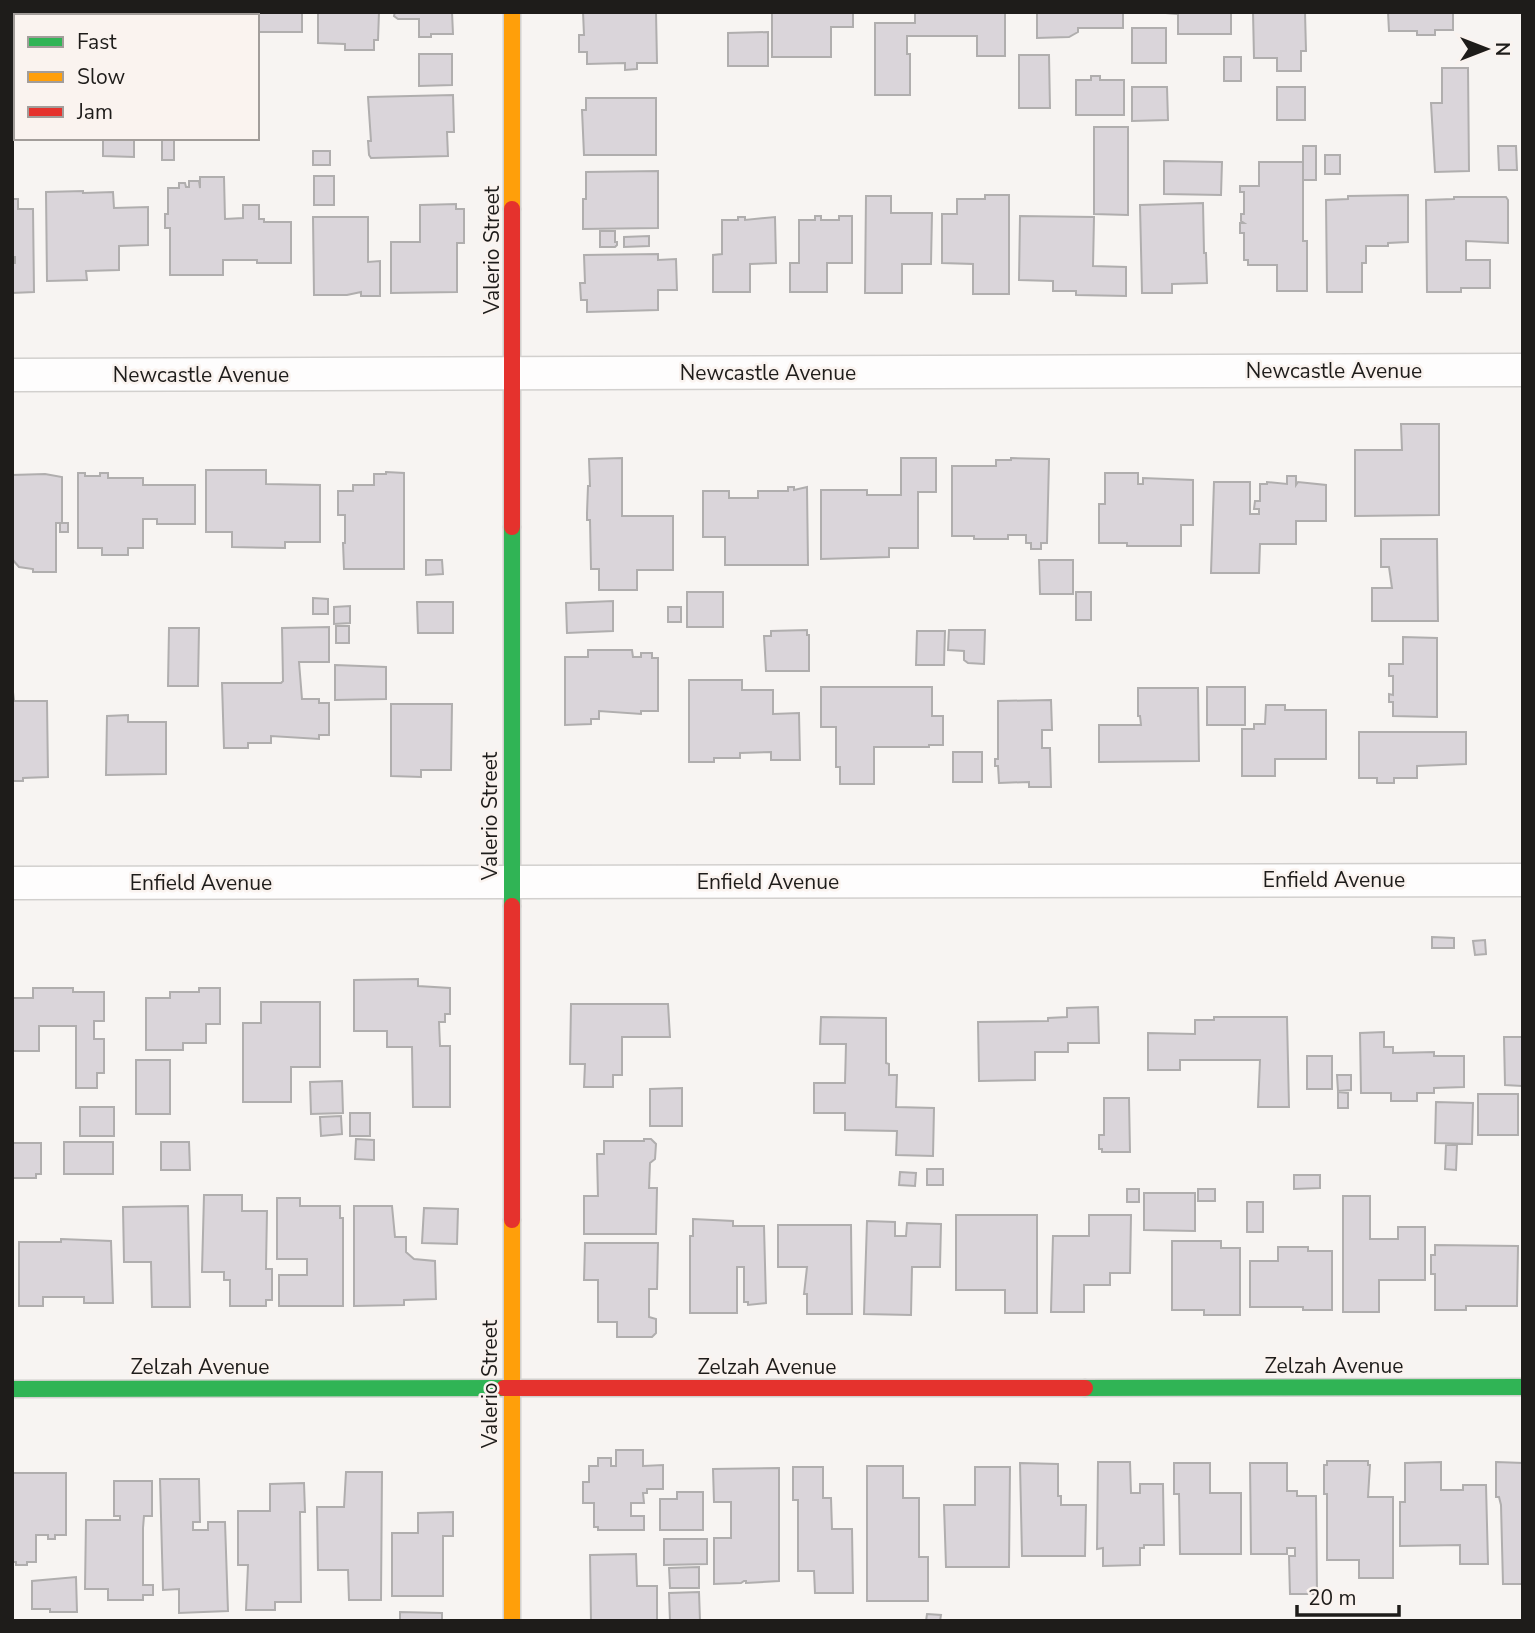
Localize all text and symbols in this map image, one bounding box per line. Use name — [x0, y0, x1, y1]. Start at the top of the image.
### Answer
legend — [14, 14, 259, 140]
north arrow — [1451, 14, 1521, 84]
text: Fast — [77, 28, 117, 56]
text: N — [1489, 42, 1515, 56]
text: Slow — [77, 63, 126, 91]
text: Jam — [76, 98, 113, 126]
street label: Valerio Street — [478, 185, 506, 315]
street label: Newcastle Avenue — [1246, 357, 1422, 385]
street label: Newcastle Avenue — [680, 359, 856, 387]
street label: Newcastle Avenue — [113, 361, 289, 389]
street label: Valerio Street — [476, 751, 504, 881]
street label: Enfield Avenue — [1263, 866, 1405, 894]
street label: Enfield Avenue — [697, 868, 839, 896]
street label: Enfield Avenue — [130, 869, 272, 897]
street label: Valerio Street — [476, 1319, 504, 1449]
street label: Zelzah Avenue — [1265, 1352, 1403, 1380]
street label: Zelzah Avenue — [131, 1353, 269, 1381]
street label: Zelzah Avenue — [698, 1353, 836, 1381]
scale bar — [1297, 1574, 1398, 1618]
text: 20 m — [1308, 1584, 1357, 1612]

